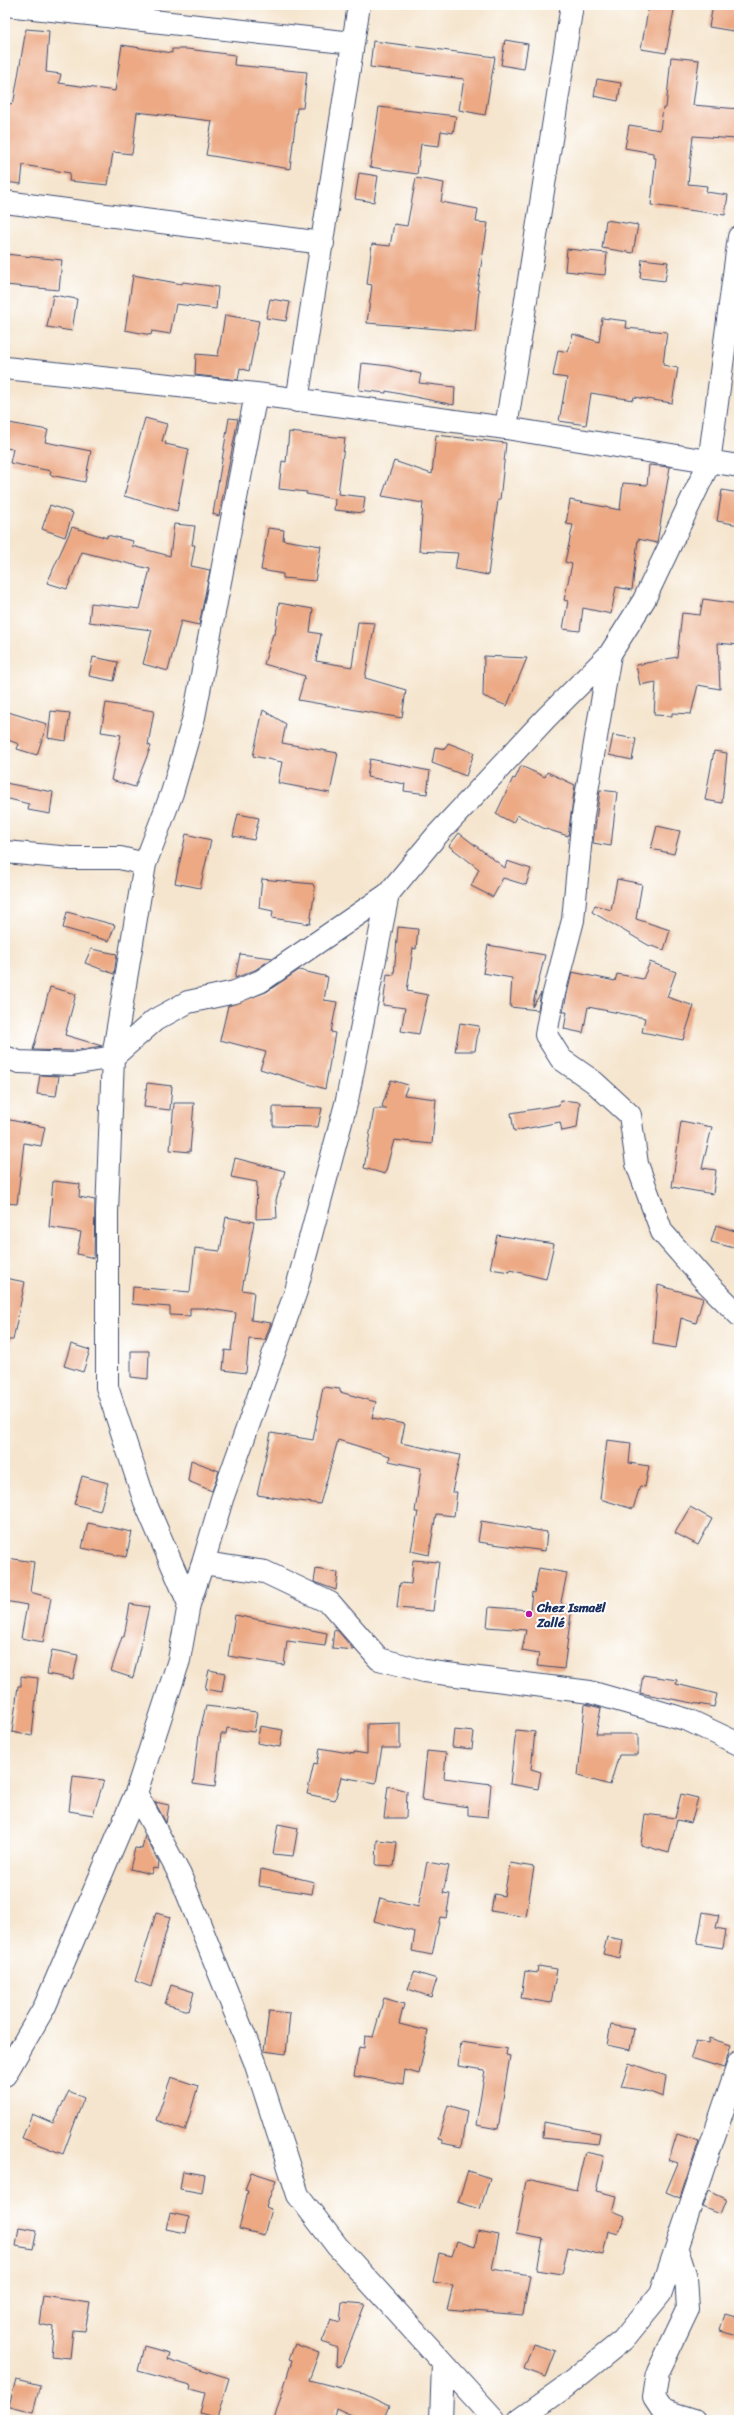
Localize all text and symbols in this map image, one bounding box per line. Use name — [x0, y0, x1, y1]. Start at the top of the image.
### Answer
place label: Chez Ismaël Zallé — [536, 1596, 607, 1634]
marker: Chez Ismaël Zallé — [524, 1609, 534, 1619]

